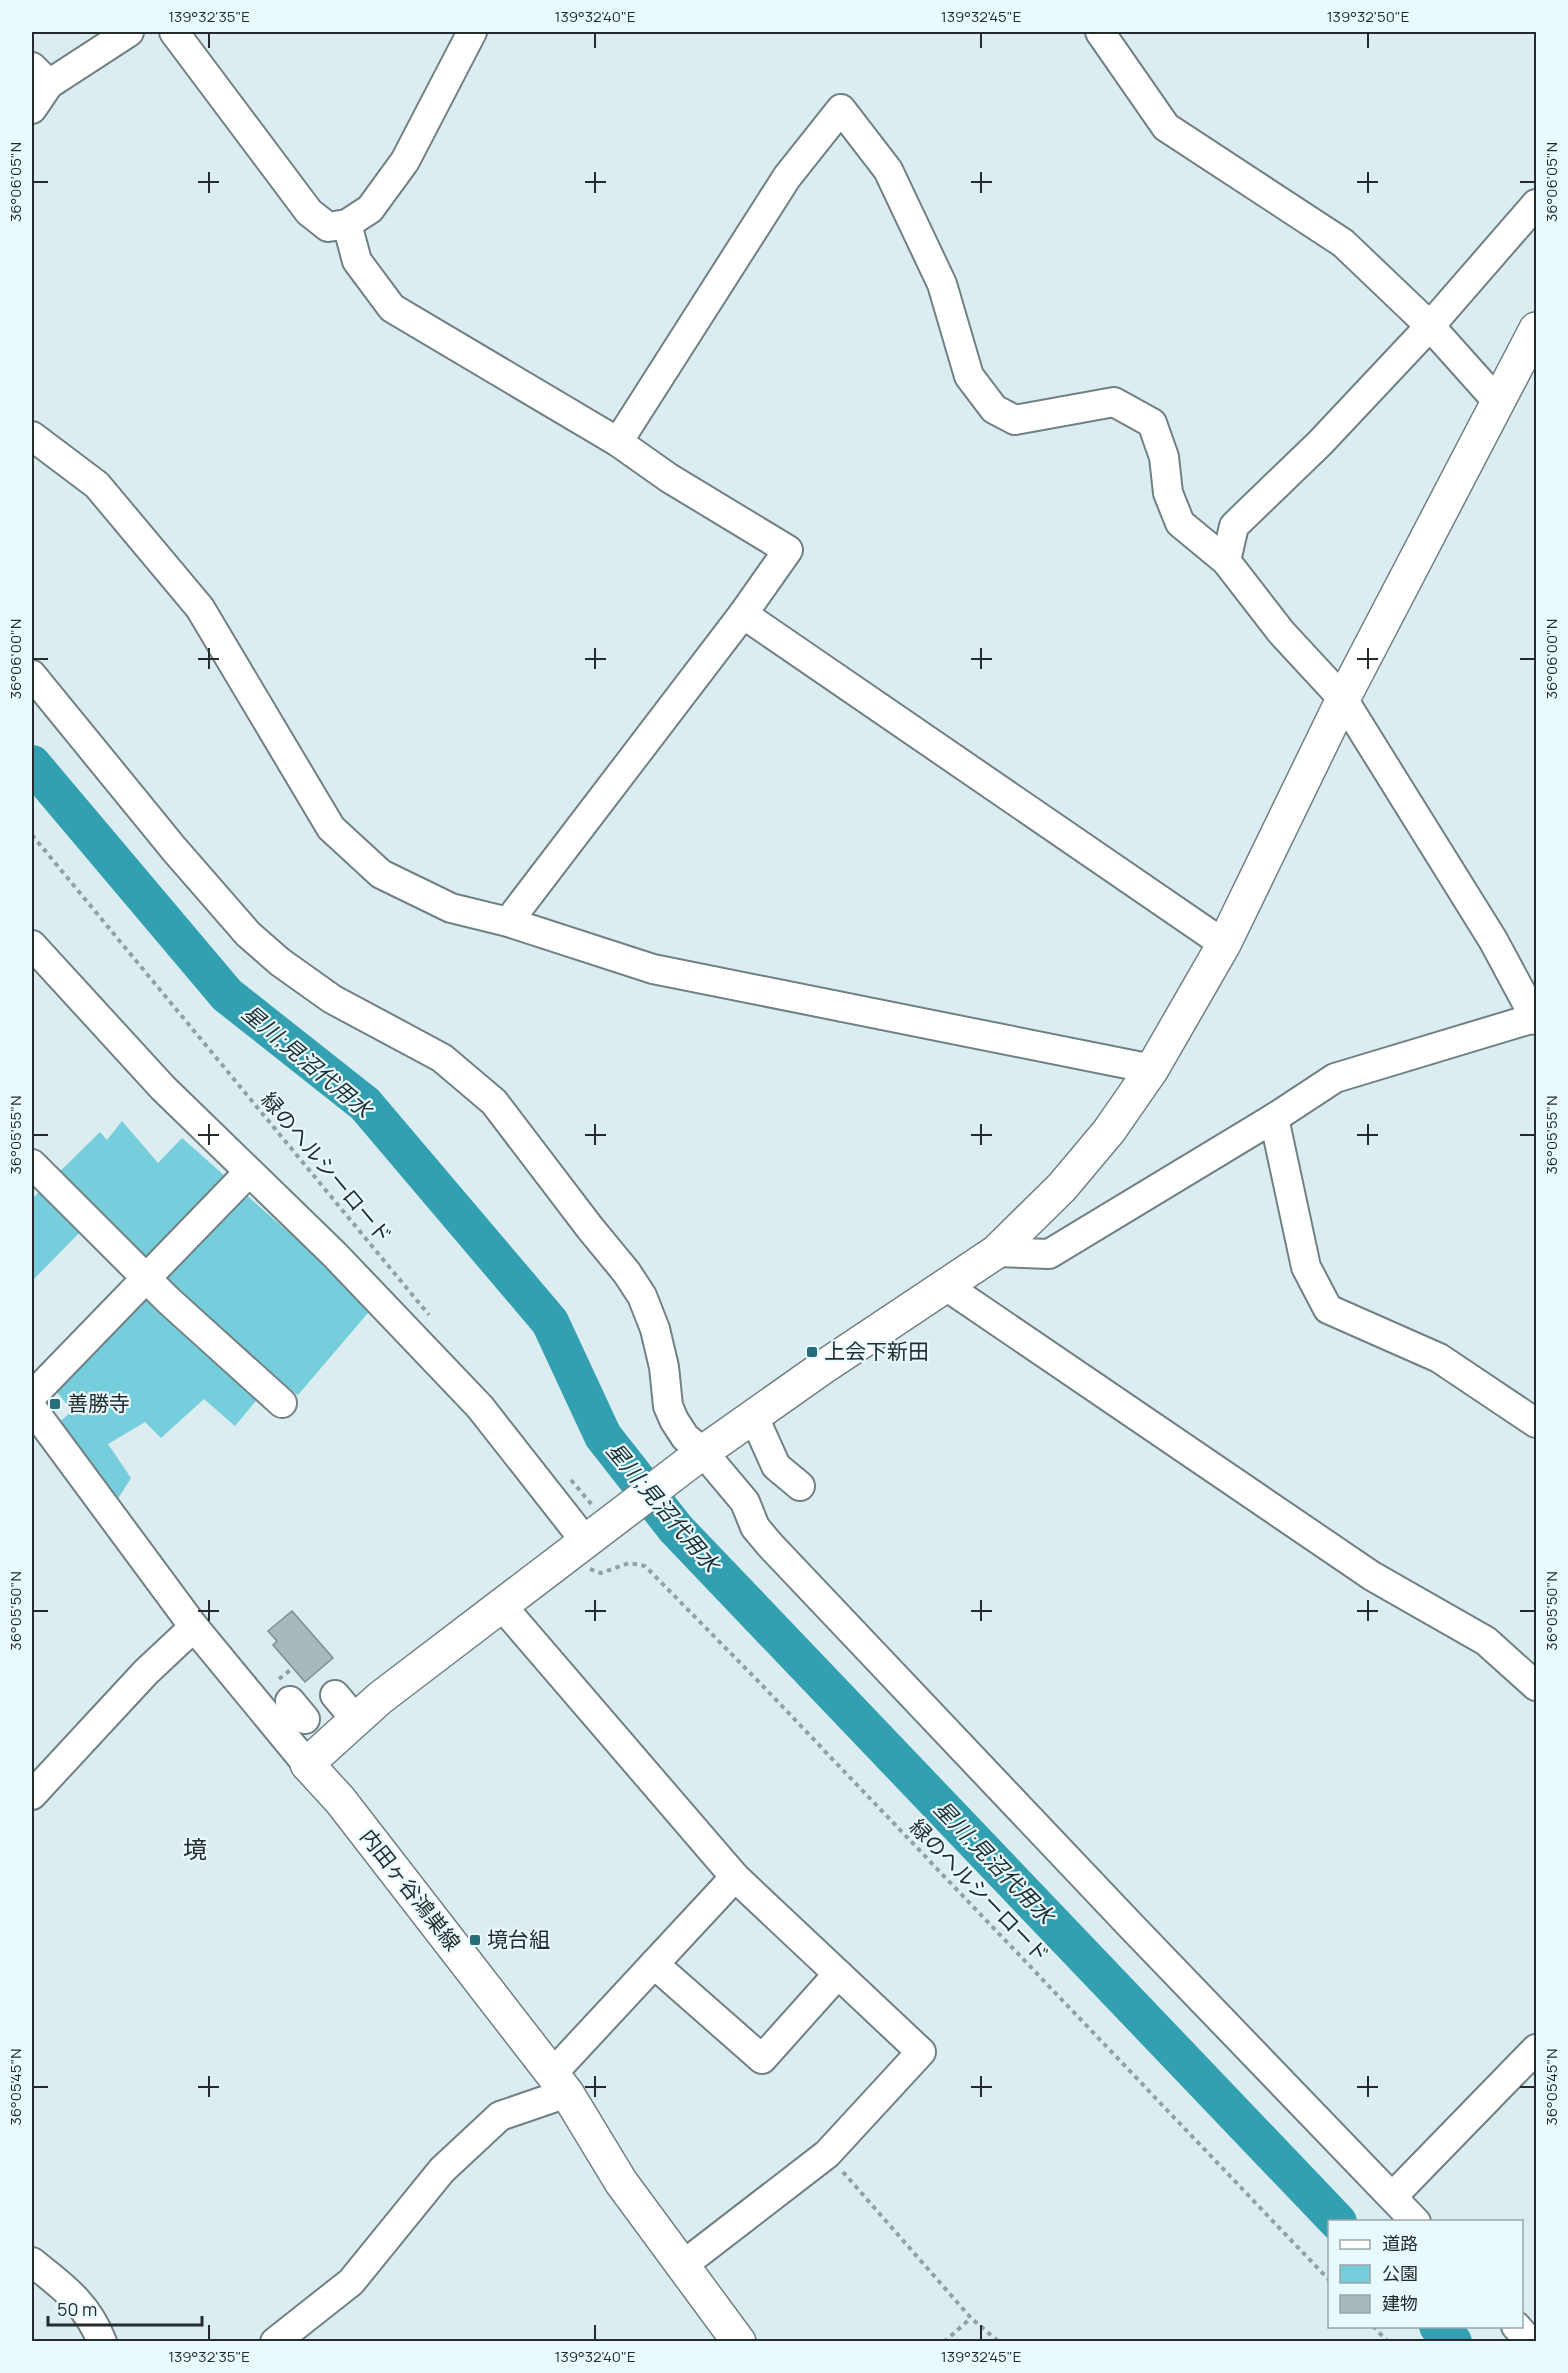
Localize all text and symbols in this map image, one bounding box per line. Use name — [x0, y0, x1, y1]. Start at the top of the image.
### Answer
text: 139°32'35"E — [168, 6, 250, 27]
text: 139°32'40"E — [555, 6, 635, 27]
text: 139°32'45"E — [941, 6, 1021, 27]
text: 139°32'50"E — [1327, 6, 1409, 27]
text: 36°06'05"N — [5, 142, 26, 222]
text: 36°06'05"N — [1541, 142, 1562, 222]
text: 36°06'00"N — [5, 619, 26, 699]
text: 36°06'00"N — [1541, 619, 1562, 699]
water label: 星川;見沼代用水 — [236, 998, 380, 1125]
street label: 緑のヘルシーロード — [255, 1086, 398, 1249]
text: 36°05'55"N — [5, 1096, 26, 1174]
text: 36°05'55"N — [1541, 1096, 1562, 1174]
place label: 上会下新田 — [824, 1337, 929, 1365]
marker: 上会下新田 — [805, 1345, 819, 1359]
place label: 善勝寺 — [67, 1389, 130, 1417]
marker: 善勝寺 — [48, 1397, 62, 1411]
water label: 星川;見沼代用水 — [600, 1436, 727, 1580]
text: 36°05'50"N — [5, 1571, 26, 1651]
text: 36°05'50"N — [1541, 1571, 1562, 1651]
water label: 星川;見沼代用水 — [927, 1794, 1062, 1932]
street label: 緑のヘルシーロード — [904, 1813, 1055, 1968]
street label: 内田ヶ谷鴻巣線 — [355, 1823, 467, 1956]
district label: 境 — [183, 1832, 207, 1865]
place label: 境台組 — [487, 1925, 550, 1953]
marker: 境台組 — [468, 1933, 482, 1947]
text: 36°05'45"N — [5, 2048, 26, 2126]
text: 36°05'45"N — [1541, 2048, 1562, 2126]
legend — [1328, 2220, 1523, 2328]
text: 道路 — [1382, 2231, 1418, 2255]
text: 公園 — [1382, 2261, 1418, 2285]
scale bar — [48, 2289, 202, 2327]
text: 建物 — [1382, 2291, 1418, 2315]
text: 50 m — [57, 2297, 97, 2321]
text: 139°32'35"E — [168, 2346, 250, 2367]
text: 139°32'40"E — [555, 2346, 635, 2367]
text: 139°32'45"E — [941, 2346, 1021, 2367]

